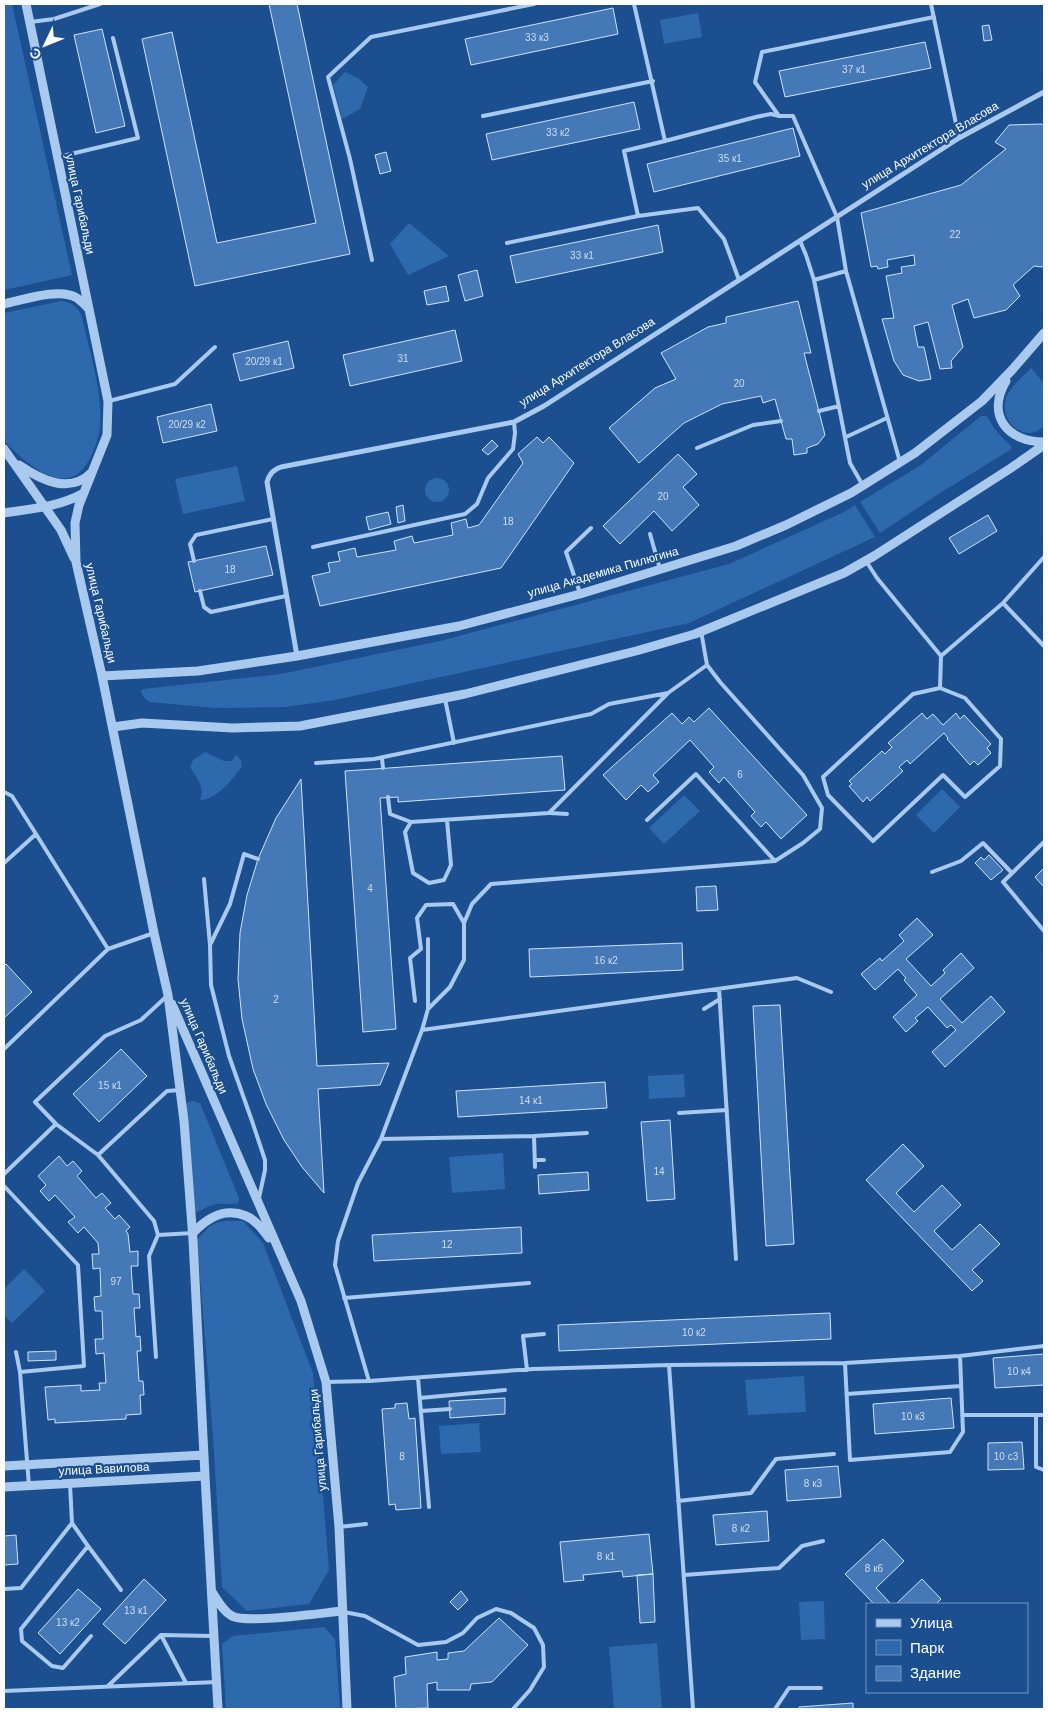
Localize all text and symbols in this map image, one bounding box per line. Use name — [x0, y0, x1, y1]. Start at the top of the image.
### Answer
north arrow — [20, 20, 70, 70]
house number: 33 к3 — [525, 32, 549, 43]
text: С — [26, 45, 45, 63]
house number: 37 к1 — [842, 64, 866, 75]
street label: улица Архитектора Власова — [859, 98, 1001, 191]
house number: 33 к2 — [546, 127, 570, 138]
street label: улица Гарибальди — [63, 152, 97, 256]
house number: 35 к1 — [718, 153, 742, 164]
house number: 22 — [949, 229, 961, 240]
house number: 33 к1 — [570, 250, 594, 261]
street label: улица Архитектора Власова — [517, 314, 658, 410]
house number: 31 — [397, 353, 409, 364]
house number: 20/29 к1 — [245, 356, 283, 367]
house number: 20 — [733, 378, 745, 389]
house number: 20/29 к2 — [168, 419, 206, 430]
house number: 20 — [657, 491, 669, 502]
house number: 18 — [502, 516, 514, 527]
street label: улица Академика Пилюгина — [526, 544, 680, 600]
street label: улица Гарибальди — [83, 562, 119, 664]
house number: 18 — [224, 564, 236, 575]
house number: 6 — [737, 769, 743, 780]
house number: 4 — [367, 883, 373, 894]
house number: 16 к2 — [594, 955, 618, 966]
house number: 2 — [273, 994, 279, 1005]
street label: улица Гарибальди — [178, 996, 230, 1096]
house number: 15 к1 — [98, 1080, 122, 1091]
house number: 14 к1 — [519, 1095, 543, 1106]
house number: 14 — [653, 1166, 665, 1177]
house number: 12 — [441, 1239, 453, 1250]
house number: 97 — [110, 1276, 122, 1287]
house number: 10 к2 — [682, 1327, 706, 1338]
house number: 10 к4 — [1007, 1366, 1031, 1377]
street label: улица Гарибальди — [307, 1388, 329, 1492]
house number: 10 к3 — [901, 1411, 925, 1422]
house number: 8 — [399, 1451, 405, 1462]
house number: 10 с3 — [994, 1451, 1019, 1462]
street label: улица Вавилова — [58, 1460, 150, 1478]
house number: 8 к3 — [804, 1478, 823, 1489]
house number: 8 к2 — [732, 1523, 751, 1534]
house number: 8 к1 — [597, 1551, 616, 1562]
house number: 8 к6 — [865, 1563, 884, 1574]
legend — [866, 1603, 1028, 1693]
house number: 13 к1 — [124, 1605, 148, 1616]
text: Улица — [910, 1614, 953, 1631]
house number: 13 к2 — [56, 1617, 80, 1628]
text: Парк — [910, 1639, 944, 1656]
text: Здание — [910, 1664, 961, 1681]

